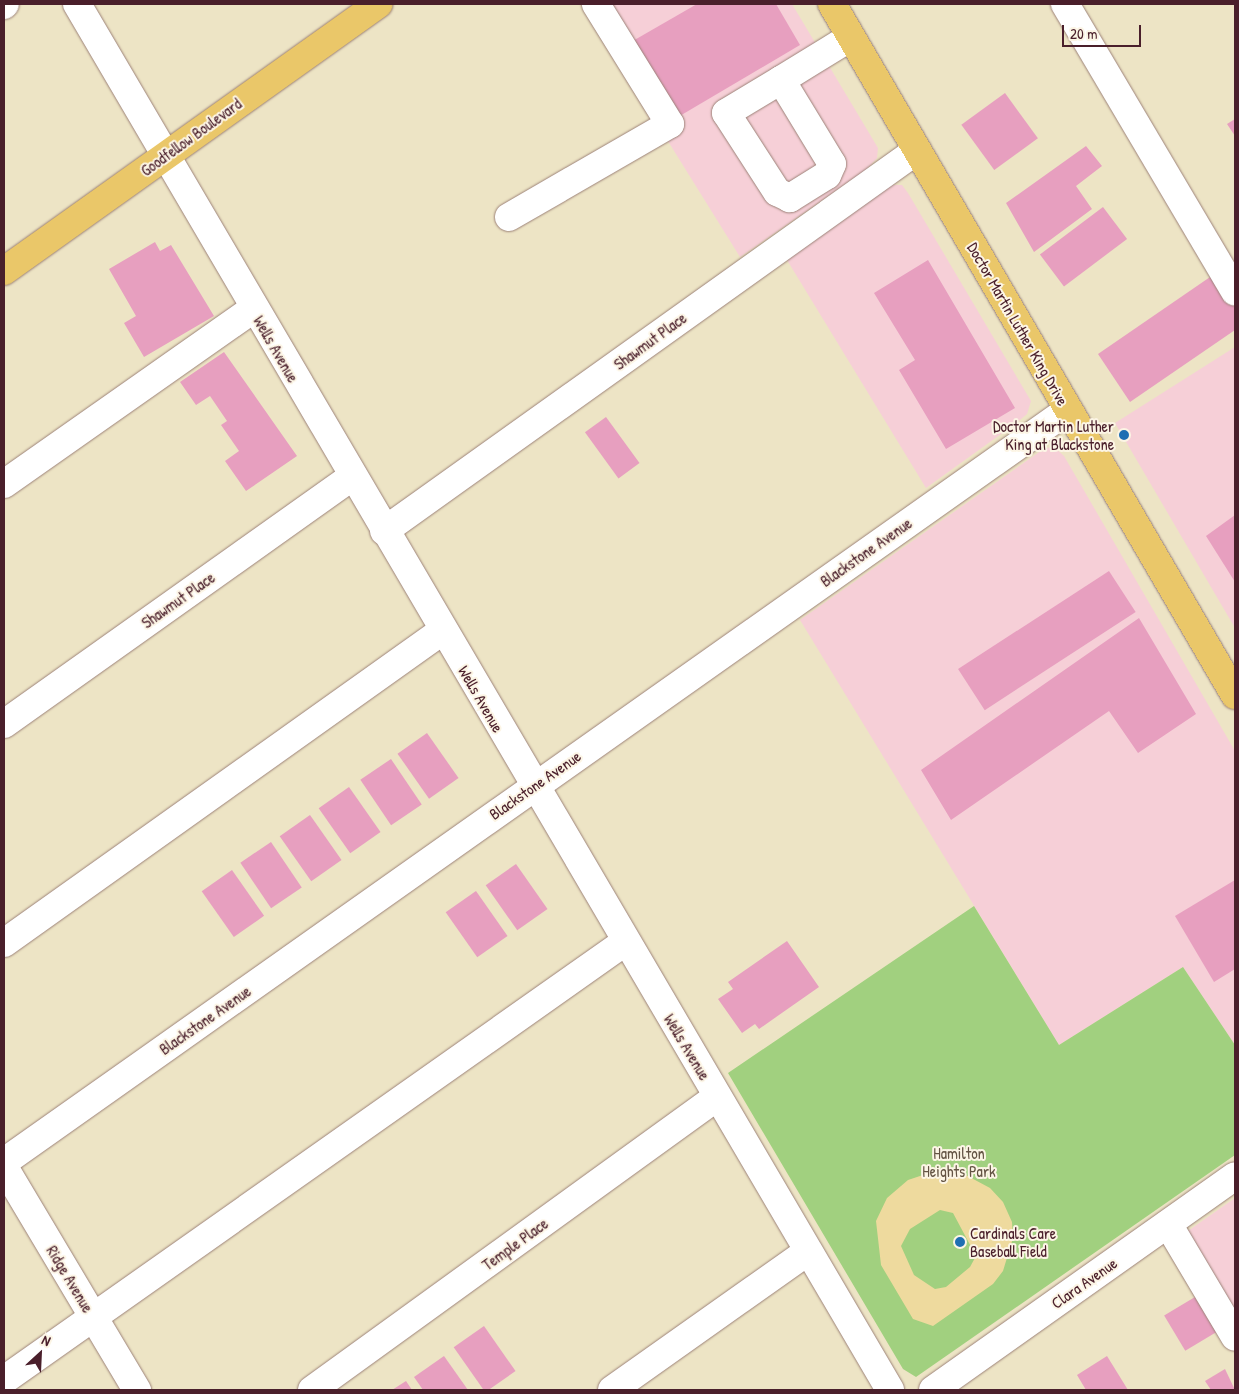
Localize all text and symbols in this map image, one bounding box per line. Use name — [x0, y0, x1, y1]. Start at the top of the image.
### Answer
scale bar — [1064, 15, 1143, 47]
text: 20 m — [1070, 23, 1097, 44]
street label: Goodfellow Boulevard — [137, 94, 245, 180]
street label: Doctor Martin Luther King Drive — [963, 239, 1073, 409]
street label: Shawmut Place — [610, 308, 690, 374]
street label: Wells Avenue — [249, 312, 303, 386]
place label: Doctor Martin Luther King at Blackstone — [993, 416, 1114, 454]
marker: Doctor Martin Luther King at Blackstone — [1118, 429, 1130, 441]
street label: Blackstone Avenue — [816, 513, 916, 591]
street label: Shawmut Place — [138, 568, 218, 632]
street label: Wells Avenue — [454, 662, 508, 736]
street label: Blackstone Avenue — [485, 746, 585, 824]
street label: Blackstone Avenue — [155, 981, 255, 1059]
street label: Wells Avenue — [660, 1011, 714, 1083]
park label: Hamilton Heights Park — [922, 1143, 996, 1181]
street label: Temple Place — [478, 1214, 552, 1274]
place label: Cardinals Care Baseball Field — [970, 1223, 1056, 1261]
marker: Cardinals Care Baseball Field — [954, 1236, 966, 1248]
street label: Ridge Avenue — [43, 1242, 97, 1316]
street label: Clara Avenue — [1047, 1253, 1121, 1313]
north arrow — [15, 1329, 65, 1379]
text: N — [39, 1330, 54, 1350]

